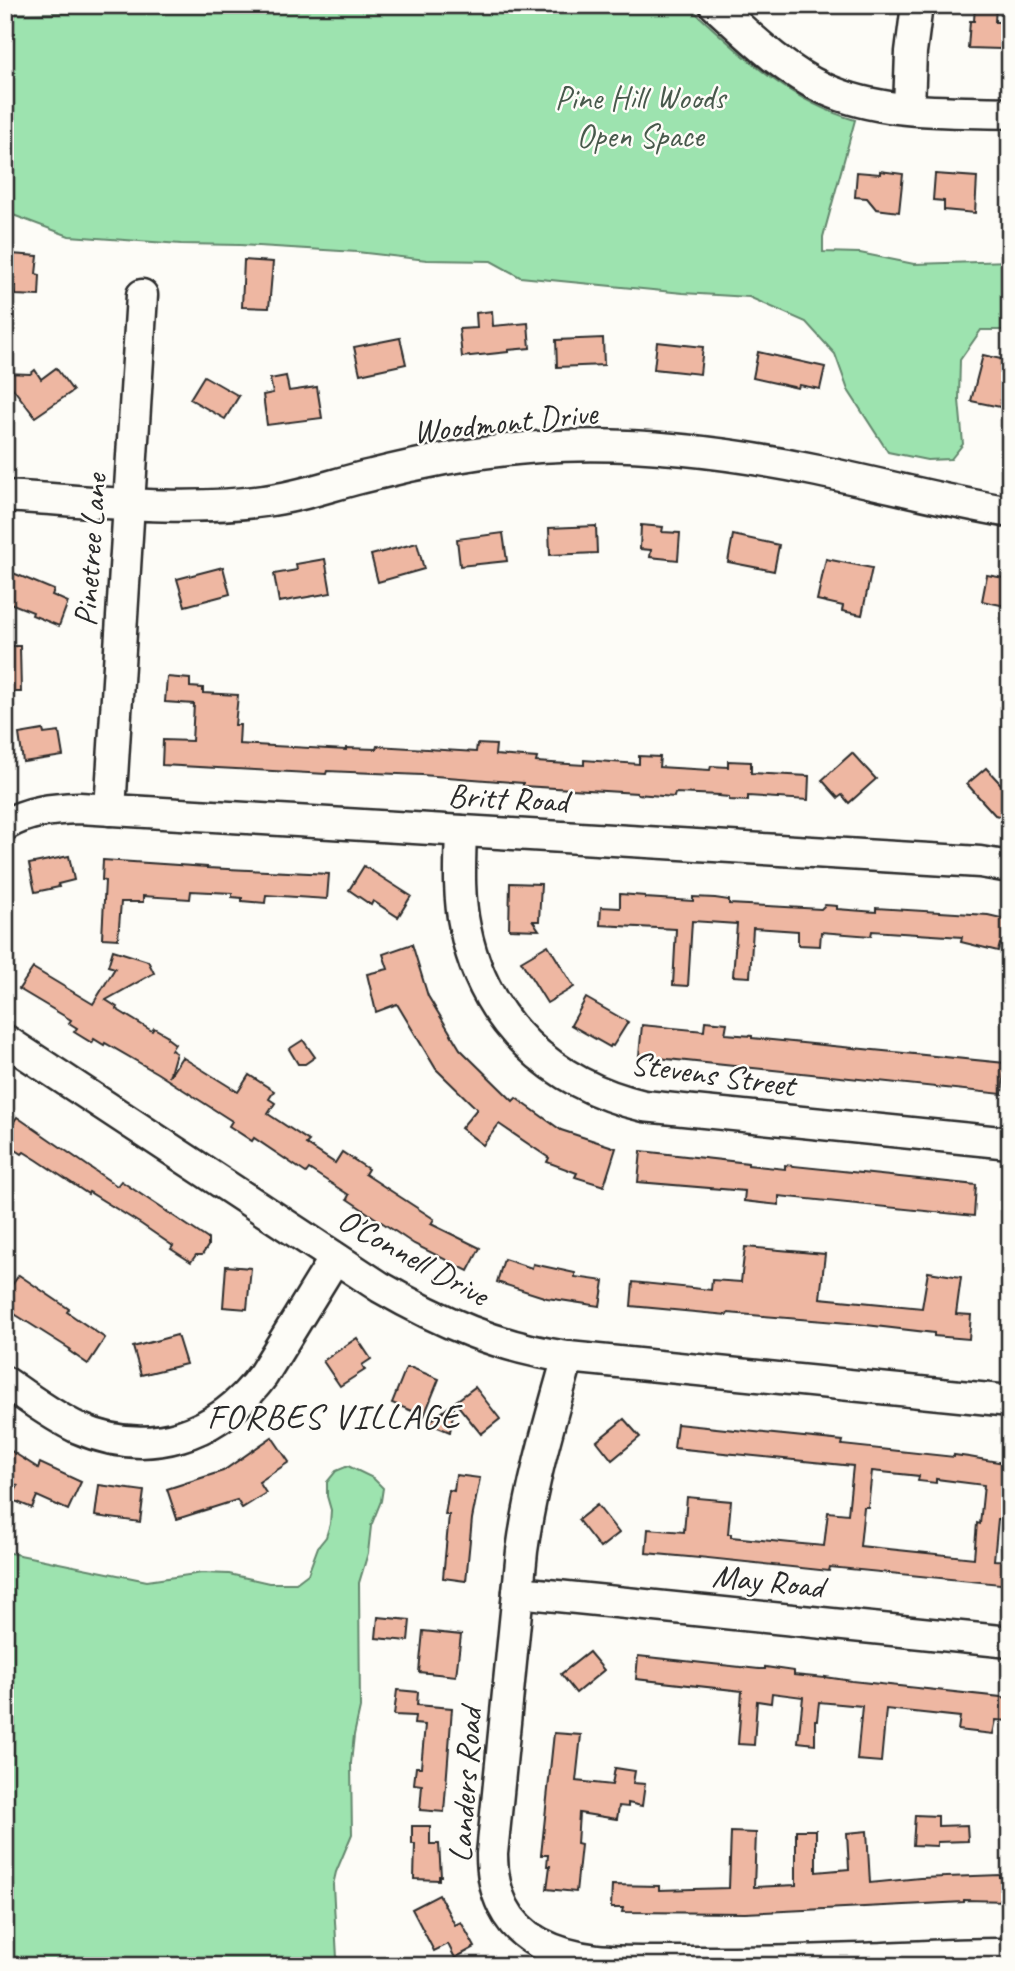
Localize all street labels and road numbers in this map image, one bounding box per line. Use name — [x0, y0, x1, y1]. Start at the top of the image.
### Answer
street label: Woodmont Drive — [411, 391, 601, 453]
street label: Pinetree Lane — [64, 470, 116, 628]
street label: Britt Road — [447, 774, 574, 822]
street label: Stevens Street — [628, 1042, 801, 1107]
street label: O'Connell Drive — [331, 1198, 498, 1317]
street label: May Road — [710, 1554, 830, 1608]
street label: Landers Road — [439, 1701, 492, 1864]

